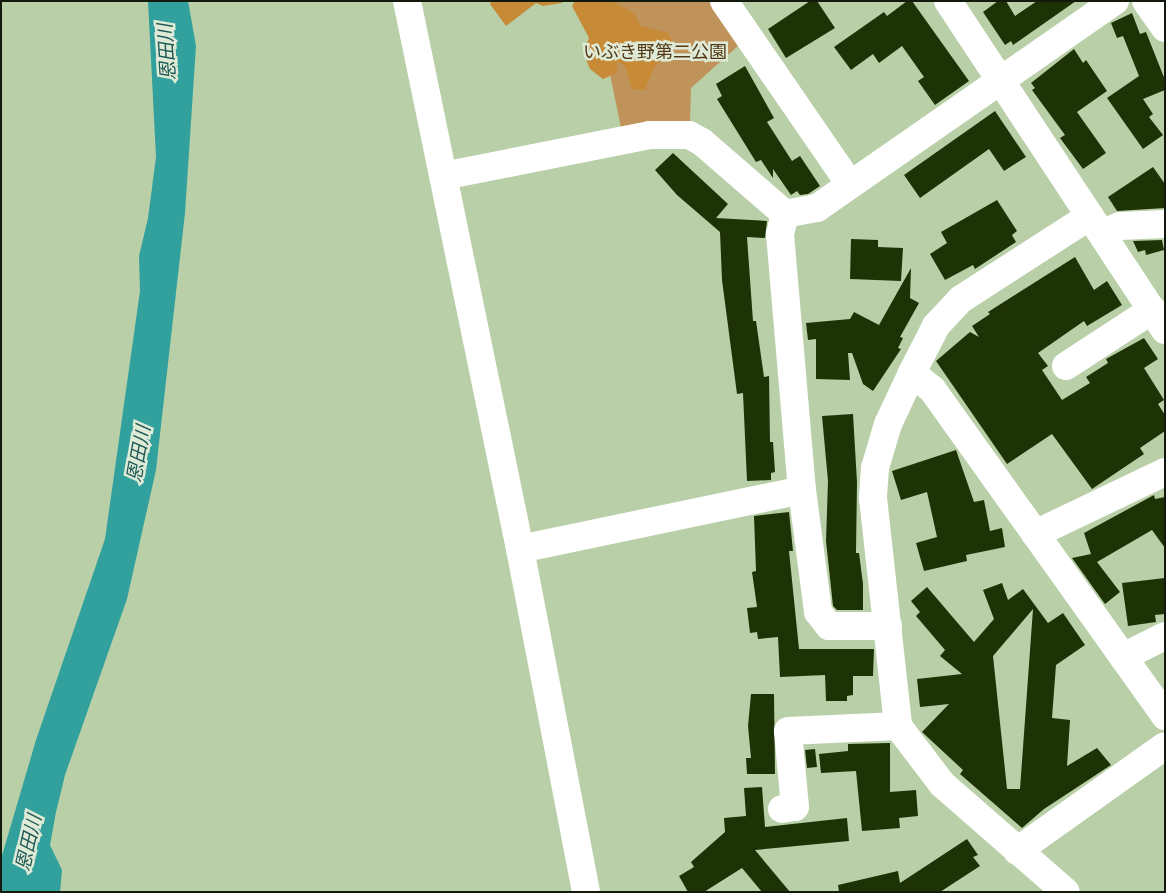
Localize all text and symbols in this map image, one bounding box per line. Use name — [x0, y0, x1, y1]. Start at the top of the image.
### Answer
water label: 恩田川 — [155, 23, 181, 81]
park label: いぶき野第二公園 — [583, 42, 727, 64]
water label: 恩田川 — [124, 424, 156, 484]
water label: 恩田川 — [12, 813, 48, 873]

